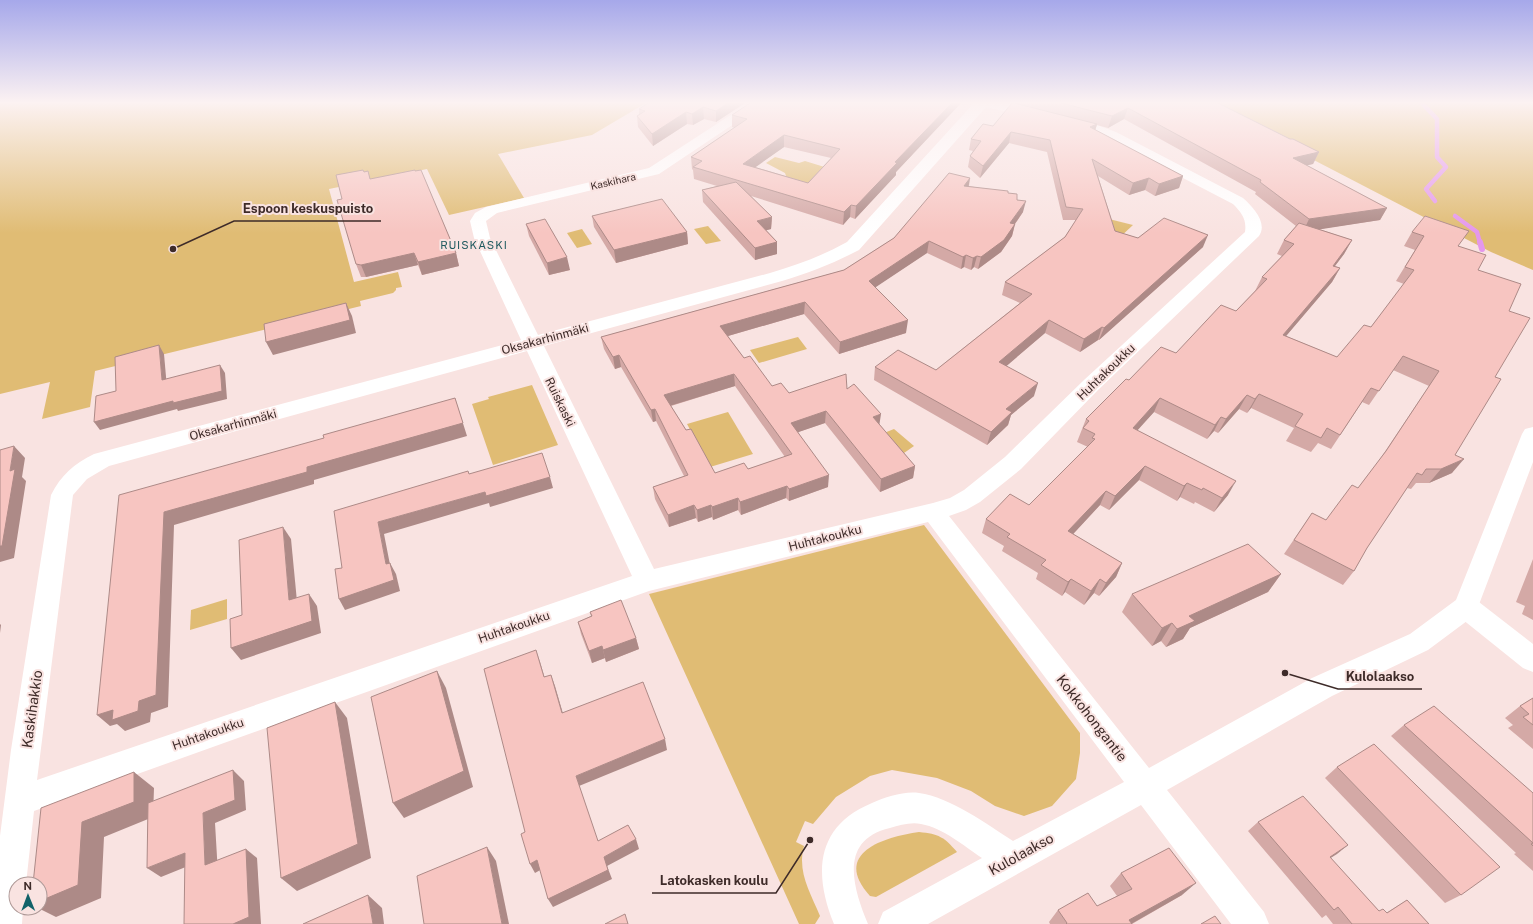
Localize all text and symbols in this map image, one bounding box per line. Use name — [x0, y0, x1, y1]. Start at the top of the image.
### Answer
street label: Kaskihara — [589, 170, 637, 192]
callout: Espoon keskuspuisto — [234, 196, 381, 221]
text: Espoon keskuspuisto — [243, 201, 373, 216]
district label: RUISKASKI — [440, 239, 508, 251]
street label: Oksakarhinmäki — [500, 321, 590, 357]
street label: Huhtakoukku — [1074, 341, 1138, 403]
street label: Ruiskaski — [542, 375, 578, 429]
street label: Oksakarhinmäki — [188, 407, 278, 443]
street label: Huhtakoukku — [787, 522, 863, 554]
street label: Huhtakoukku — [476, 608, 552, 646]
callout: Kulolaakso — [1338, 664, 1422, 689]
street label: Kaskihakkio — [19, 669, 45, 749]
text: Kulolaakso — [1346, 669, 1414, 684]
street label: Kokkohongantie — [1053, 672, 1131, 764]
street label: Huhtakoukku — [170, 715, 246, 753]
street label: Kulolaakso — [986, 830, 1056, 878]
callout: Latokasken koulu — [652, 868, 776, 893]
text: Latokasken koulu — [660, 873, 768, 888]
north arrow — [8, 876, 48, 916]
text: N — [23, 880, 32, 892]

